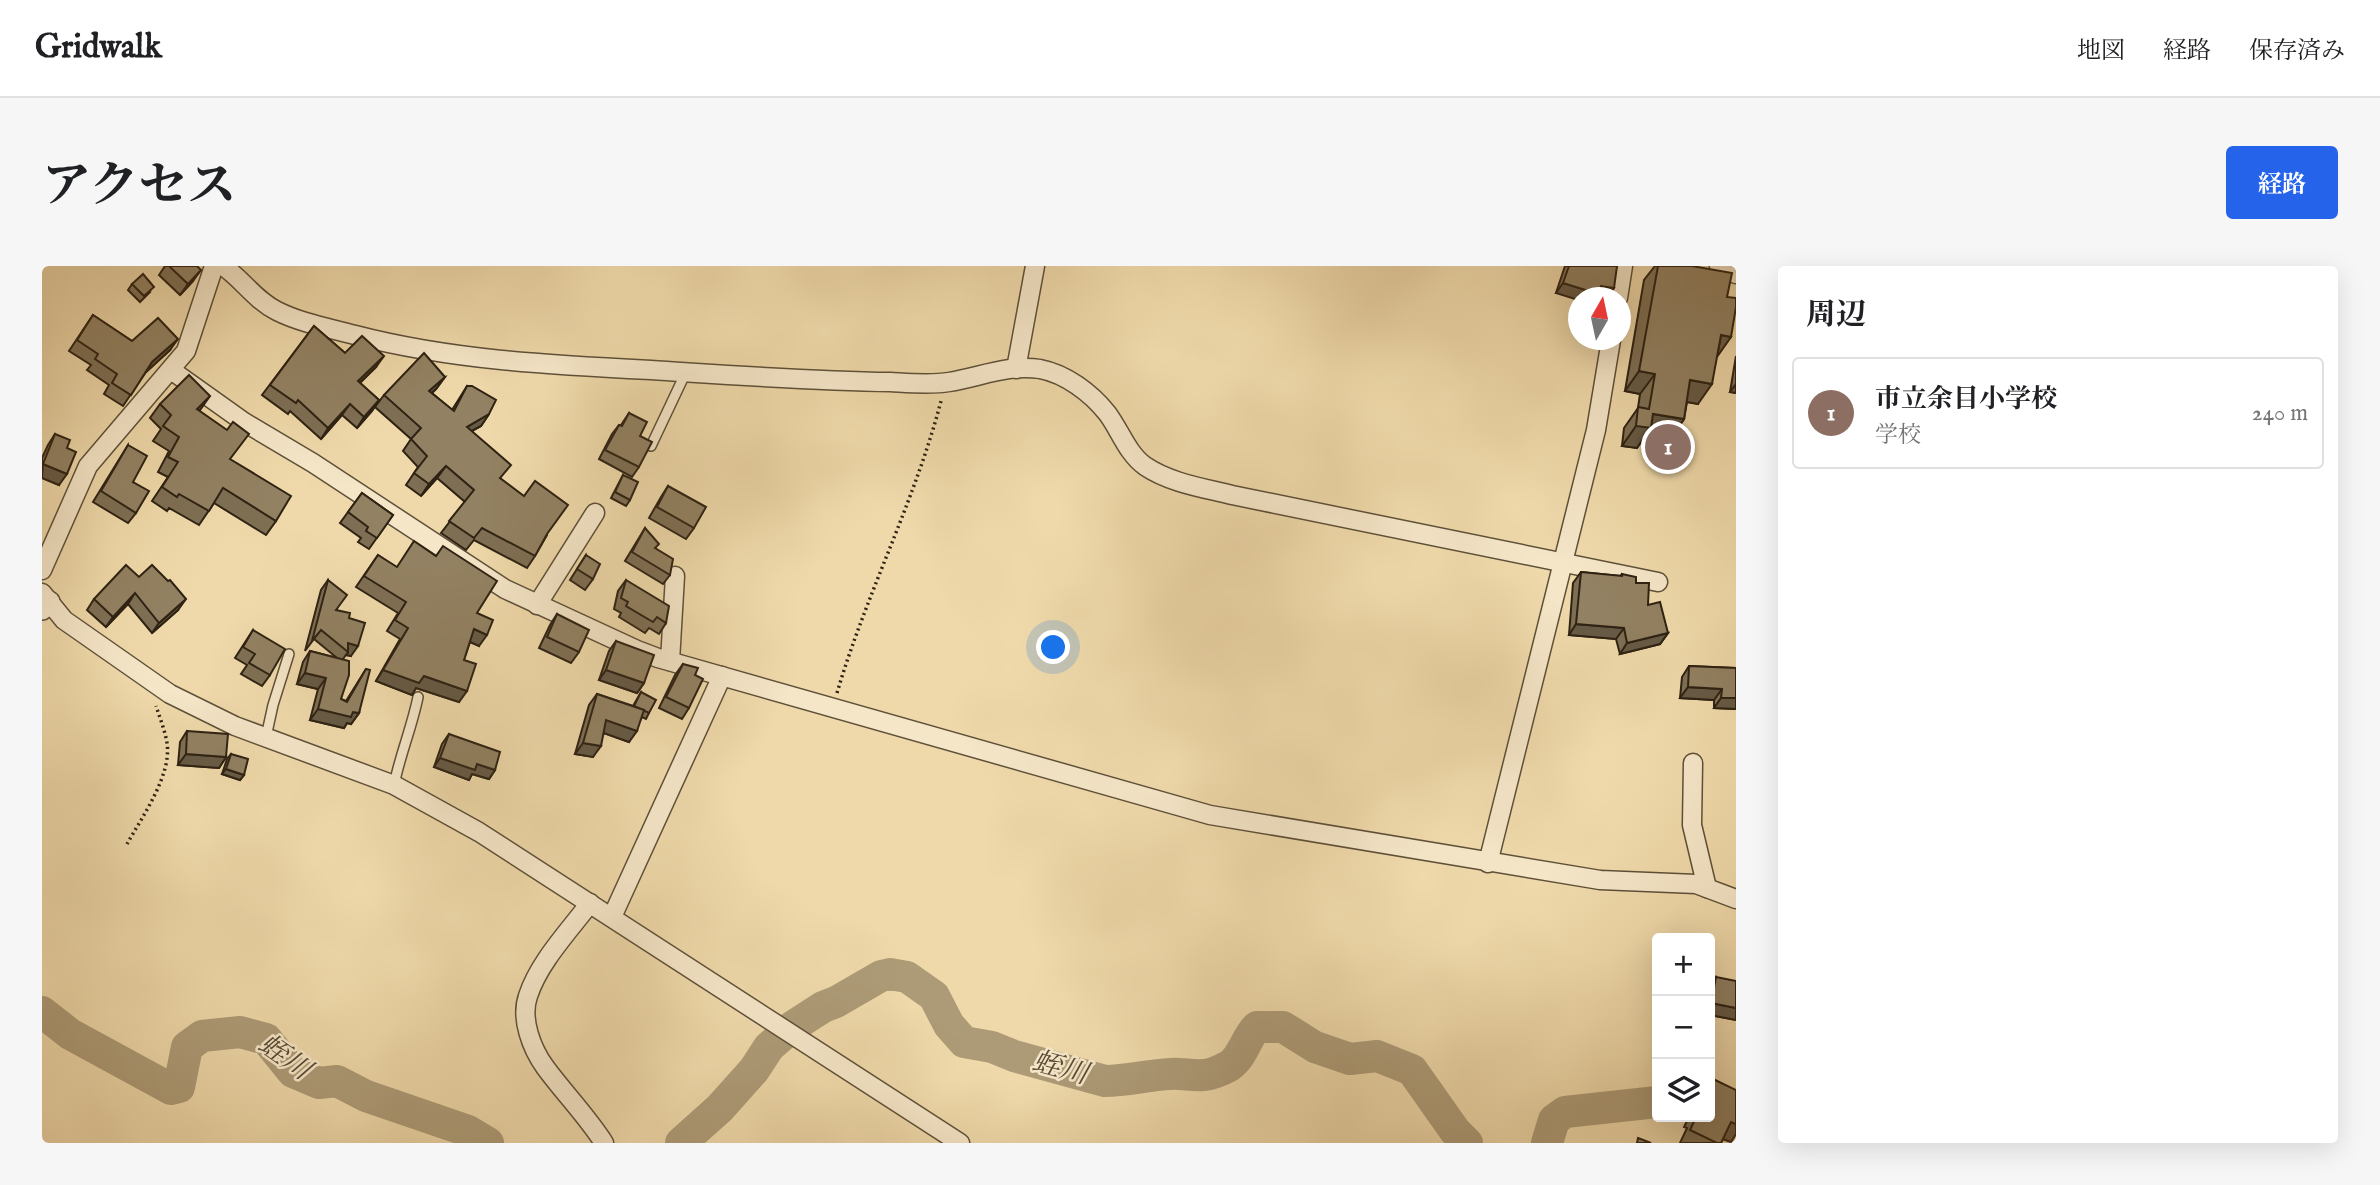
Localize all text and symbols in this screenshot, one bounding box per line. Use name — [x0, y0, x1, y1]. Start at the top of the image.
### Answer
text: Gridwalk — [35, 27, 162, 69]
text: 地図 — [2077, 36, 2125, 67]
text: 経路 — [2163, 36, 2211, 67]
text: 保存済み — [2249, 36, 2345, 67]
button: 経路 — [2226, 146, 2338, 219]
text: アクセス — [42, 157, 237, 219]
north arrow — [1568, 287, 1631, 350]
text: 周辺 — [1806, 297, 1866, 335]
text: 市立余目小学校 — [1875, 383, 2057, 416]
text: 1 — [1827, 399, 1835, 428]
text: 240 m — [2252, 399, 2308, 428]
pin: 1 — [1645, 421, 1691, 473]
text: 学校 — [1875, 421, 1921, 450]
your location — [1036, 630, 1070, 664]
map controls — [1652, 933, 1715, 1122]
button: + — [1652, 933, 1715, 996]
button: − — [1652, 996, 1715, 1059]
water label: 蛭川 — [251, 1028, 319, 1090]
water label: 蛭川 — [1028, 1045, 1094, 1094]
button: layers — [1652, 1059, 1715, 1122]

